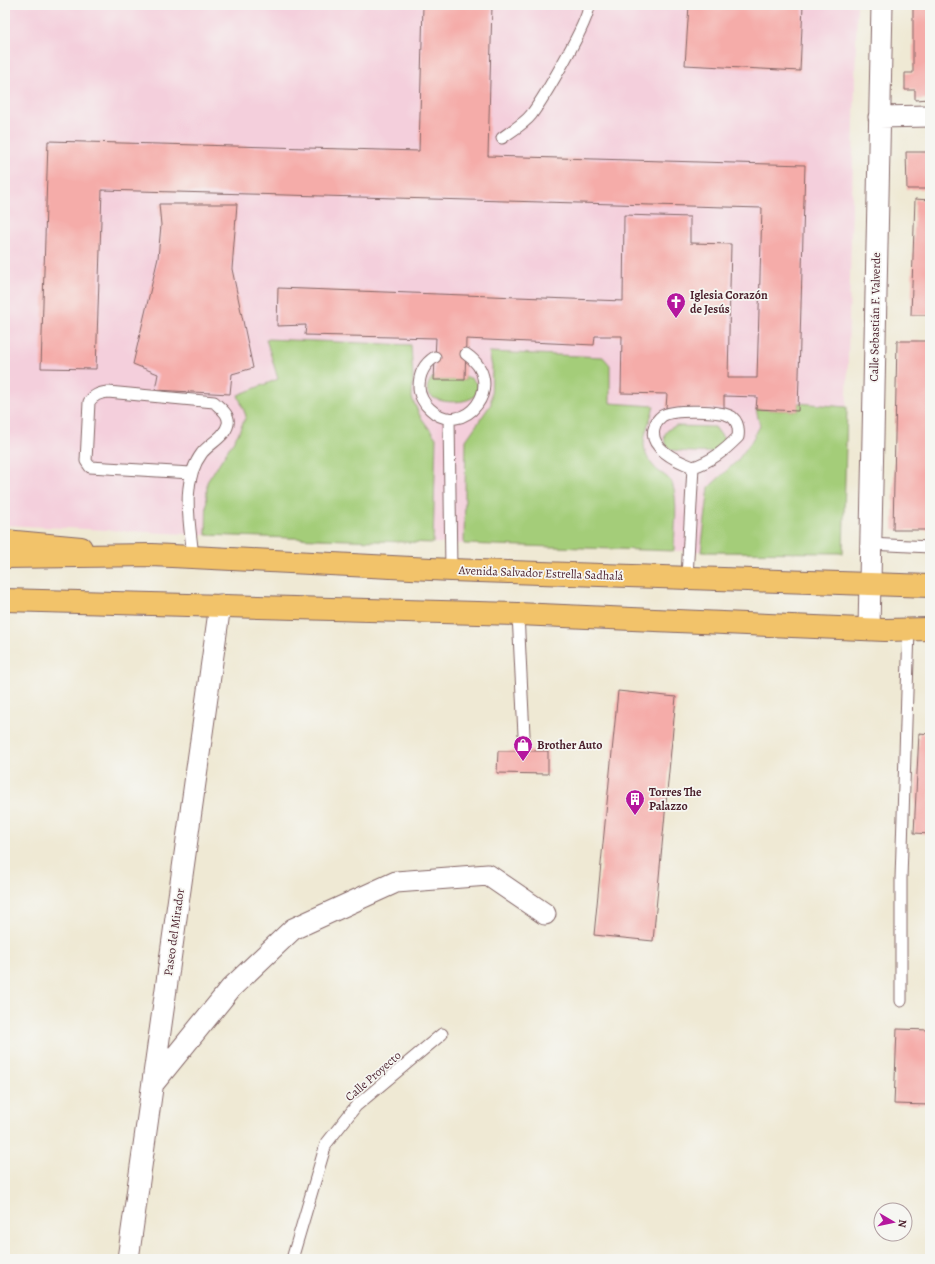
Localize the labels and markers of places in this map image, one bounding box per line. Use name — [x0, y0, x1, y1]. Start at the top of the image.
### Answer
place label: Iglesia Corazón de Jesús — [690, 287, 768, 317]
church icon: Iglesia Corazón de Jesús — [665, 291, 687, 319]
shop icon: Brother Auto — [512, 734, 534, 762]
place label: Brother Auto — [537, 737, 603, 753]
place label: Torres The Palazzo — [649, 784, 702, 814]
building icon: Torres The Palazzo — [624, 788, 646, 816]

